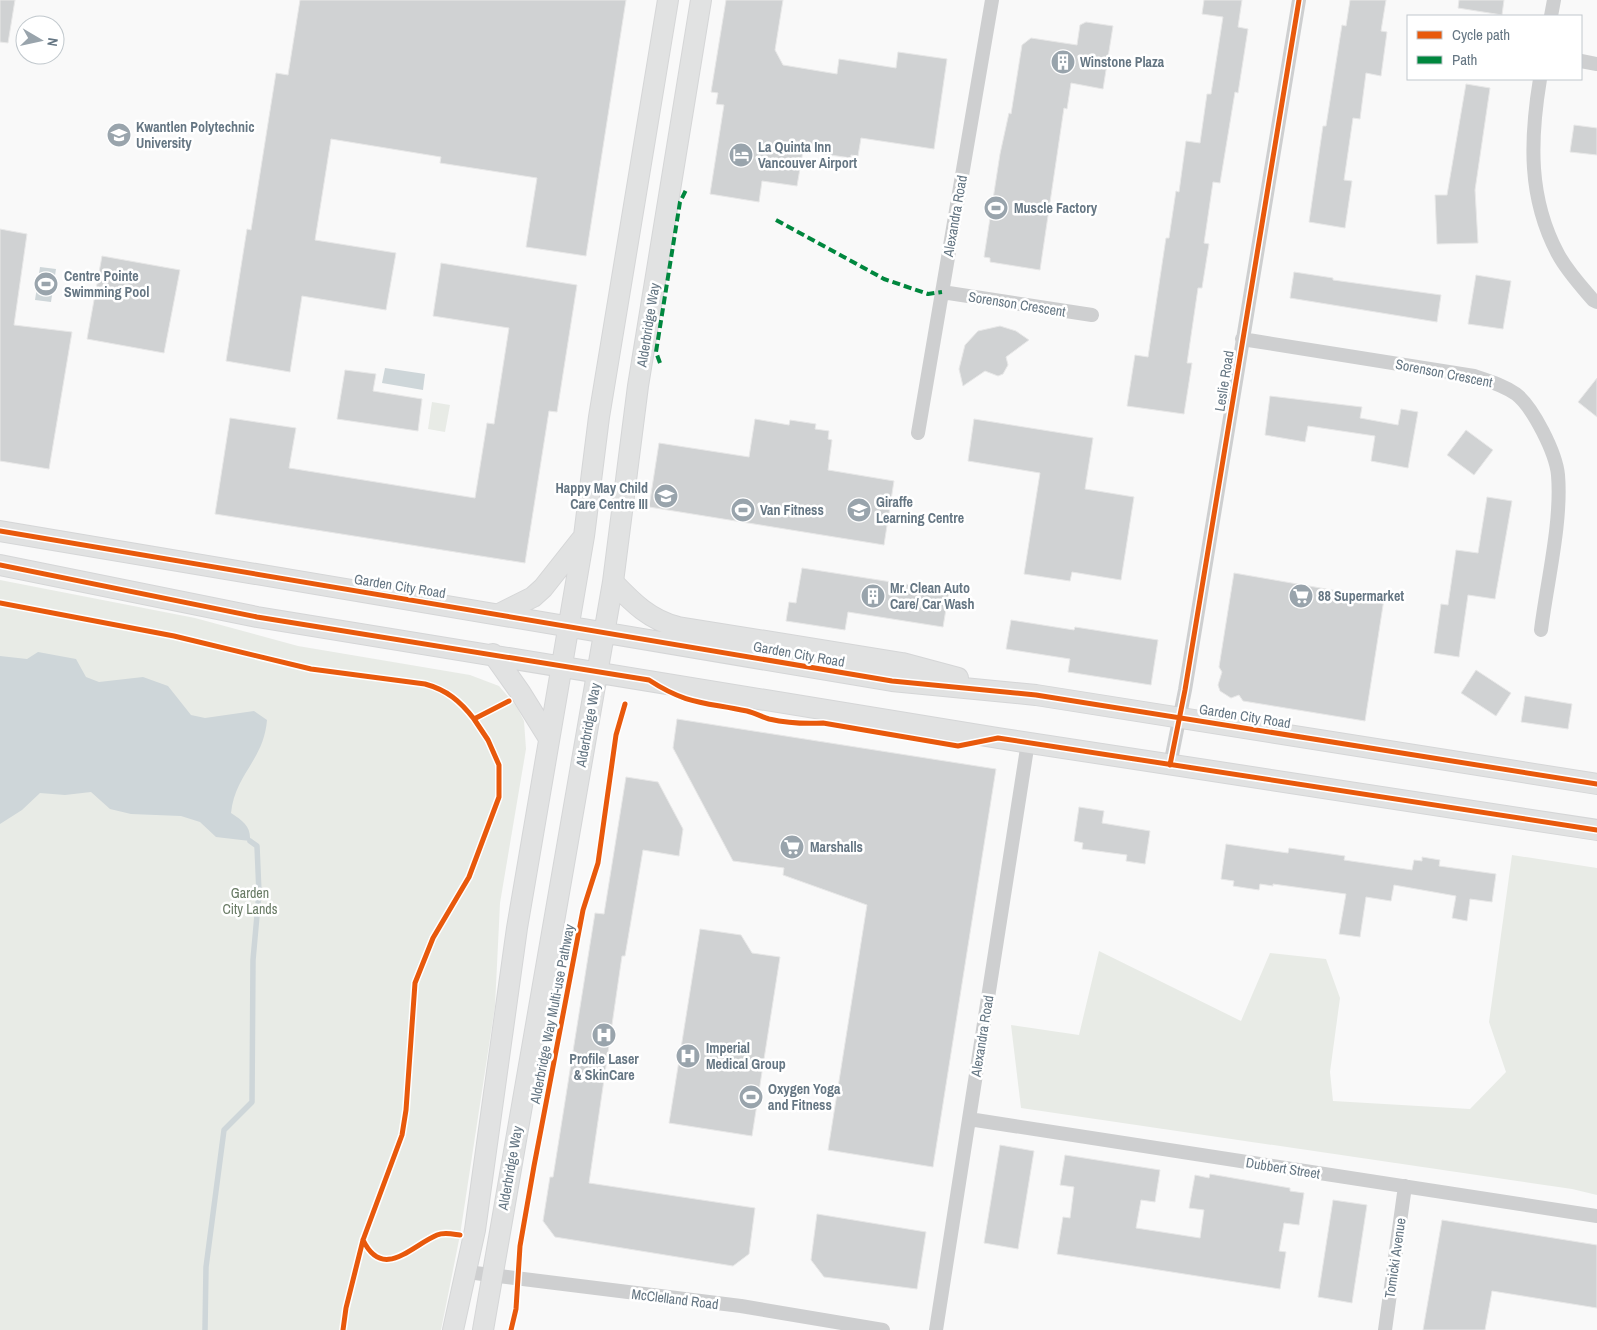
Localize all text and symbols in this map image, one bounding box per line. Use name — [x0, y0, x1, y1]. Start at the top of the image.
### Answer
north arrow — [15, 15, 65, 65]
legend — [1407, 15, 1582, 80]
text: Cycle path — [1452, 24, 1510, 45]
text: N — [43, 37, 62, 48]
building icon: Winstone Plaza — [1050, 49, 1076, 75]
text: Path — [1452, 49, 1477, 70]
place label: Winstone Plaza — [1080, 53, 1165, 71]
place label: Kwantlen Polytechnic University — [136, 118, 255, 152]
school or university icon: Kwantlen Polytechnic University — [106, 122, 132, 148]
place label: La Quinta Inn Vancouver Airport — [758, 138, 857, 172]
hotel icon: La Quinta Inn Vancouver Airport — [728, 142, 754, 168]
street label: Alexandra Road — [939, 174, 971, 259]
sports icon: Muscle Factory — [983, 195, 1009, 221]
place label: Muscle Factory — [1014, 199, 1098, 217]
place label: Centre Pointe Swimming Pool — [64, 267, 149, 301]
sports icon: Centre Pointe Swimming Pool — [33, 271, 59, 297]
street label: Alderbridge Way — [632, 281, 664, 369]
street label: Sorenson Crescent — [967, 287, 1067, 321]
street label: Leslie Road — [1210, 349, 1238, 413]
street label: Sorenson Crescent — [1394, 355, 1494, 391]
place label: Happy May Child Care Centre III — [556, 479, 648, 513]
school or university icon: Happy May Child Care Centre III — [653, 483, 679, 509]
place label: Giraffe Learning Centre — [876, 493, 964, 527]
sports icon: Van Fitness — [730, 497, 756, 523]
school or university icon: Giraffe Learning Centre — [846, 497, 872, 523]
place label: Van Fitness — [760, 501, 824, 519]
street label: Garden City Road — [353, 570, 447, 602]
place label: Mr. Clean Auto Care/ Car Wash — [890, 579, 974, 613]
building icon: Mr. Clean Auto Care/ Car Wash — [860, 583, 886, 609]
supermarket icon: 88 Supermarket — [1288, 583, 1314, 609]
place label: 88 Supermarket — [1318, 587, 1404, 605]
street label: Garden City Road — [752, 637, 846, 671]
street label: Alderbridge Way — [572, 681, 604, 769]
street label: Garden City Road — [1198, 700, 1292, 732]
supermarket icon: Marshalls — [779, 834, 805, 860]
place label: Marshalls — [810, 838, 863, 856]
park label: Garden City Lands — [223, 884, 278, 918]
street label: Alderbridge Way Multi-use Pathway — [526, 922, 578, 1106]
street label: Alexandra Road — [967, 994, 997, 1079]
hospital icon: Profile Laser & SkinCare — [591, 1022, 617, 1048]
place label: Imperial Medical Group — [706, 1039, 786, 1073]
hospital icon: Imperial Medical Group — [675, 1043, 701, 1069]
place label: Profile Laser & SkinCare — [569, 1050, 639, 1084]
place label: Oxygen Yoga and Fitness — [768, 1080, 841, 1114]
sports icon: Oxygen Yoga and Fitness — [738, 1084, 764, 1110]
street label: Alderbridge Way — [494, 1124, 526, 1212]
street label: Dubbert Street — [1245, 1153, 1321, 1183]
street label: Tomicki Avenue — [1380, 1217, 1410, 1299]
street label: McClelland Road — [631, 1285, 719, 1313]

